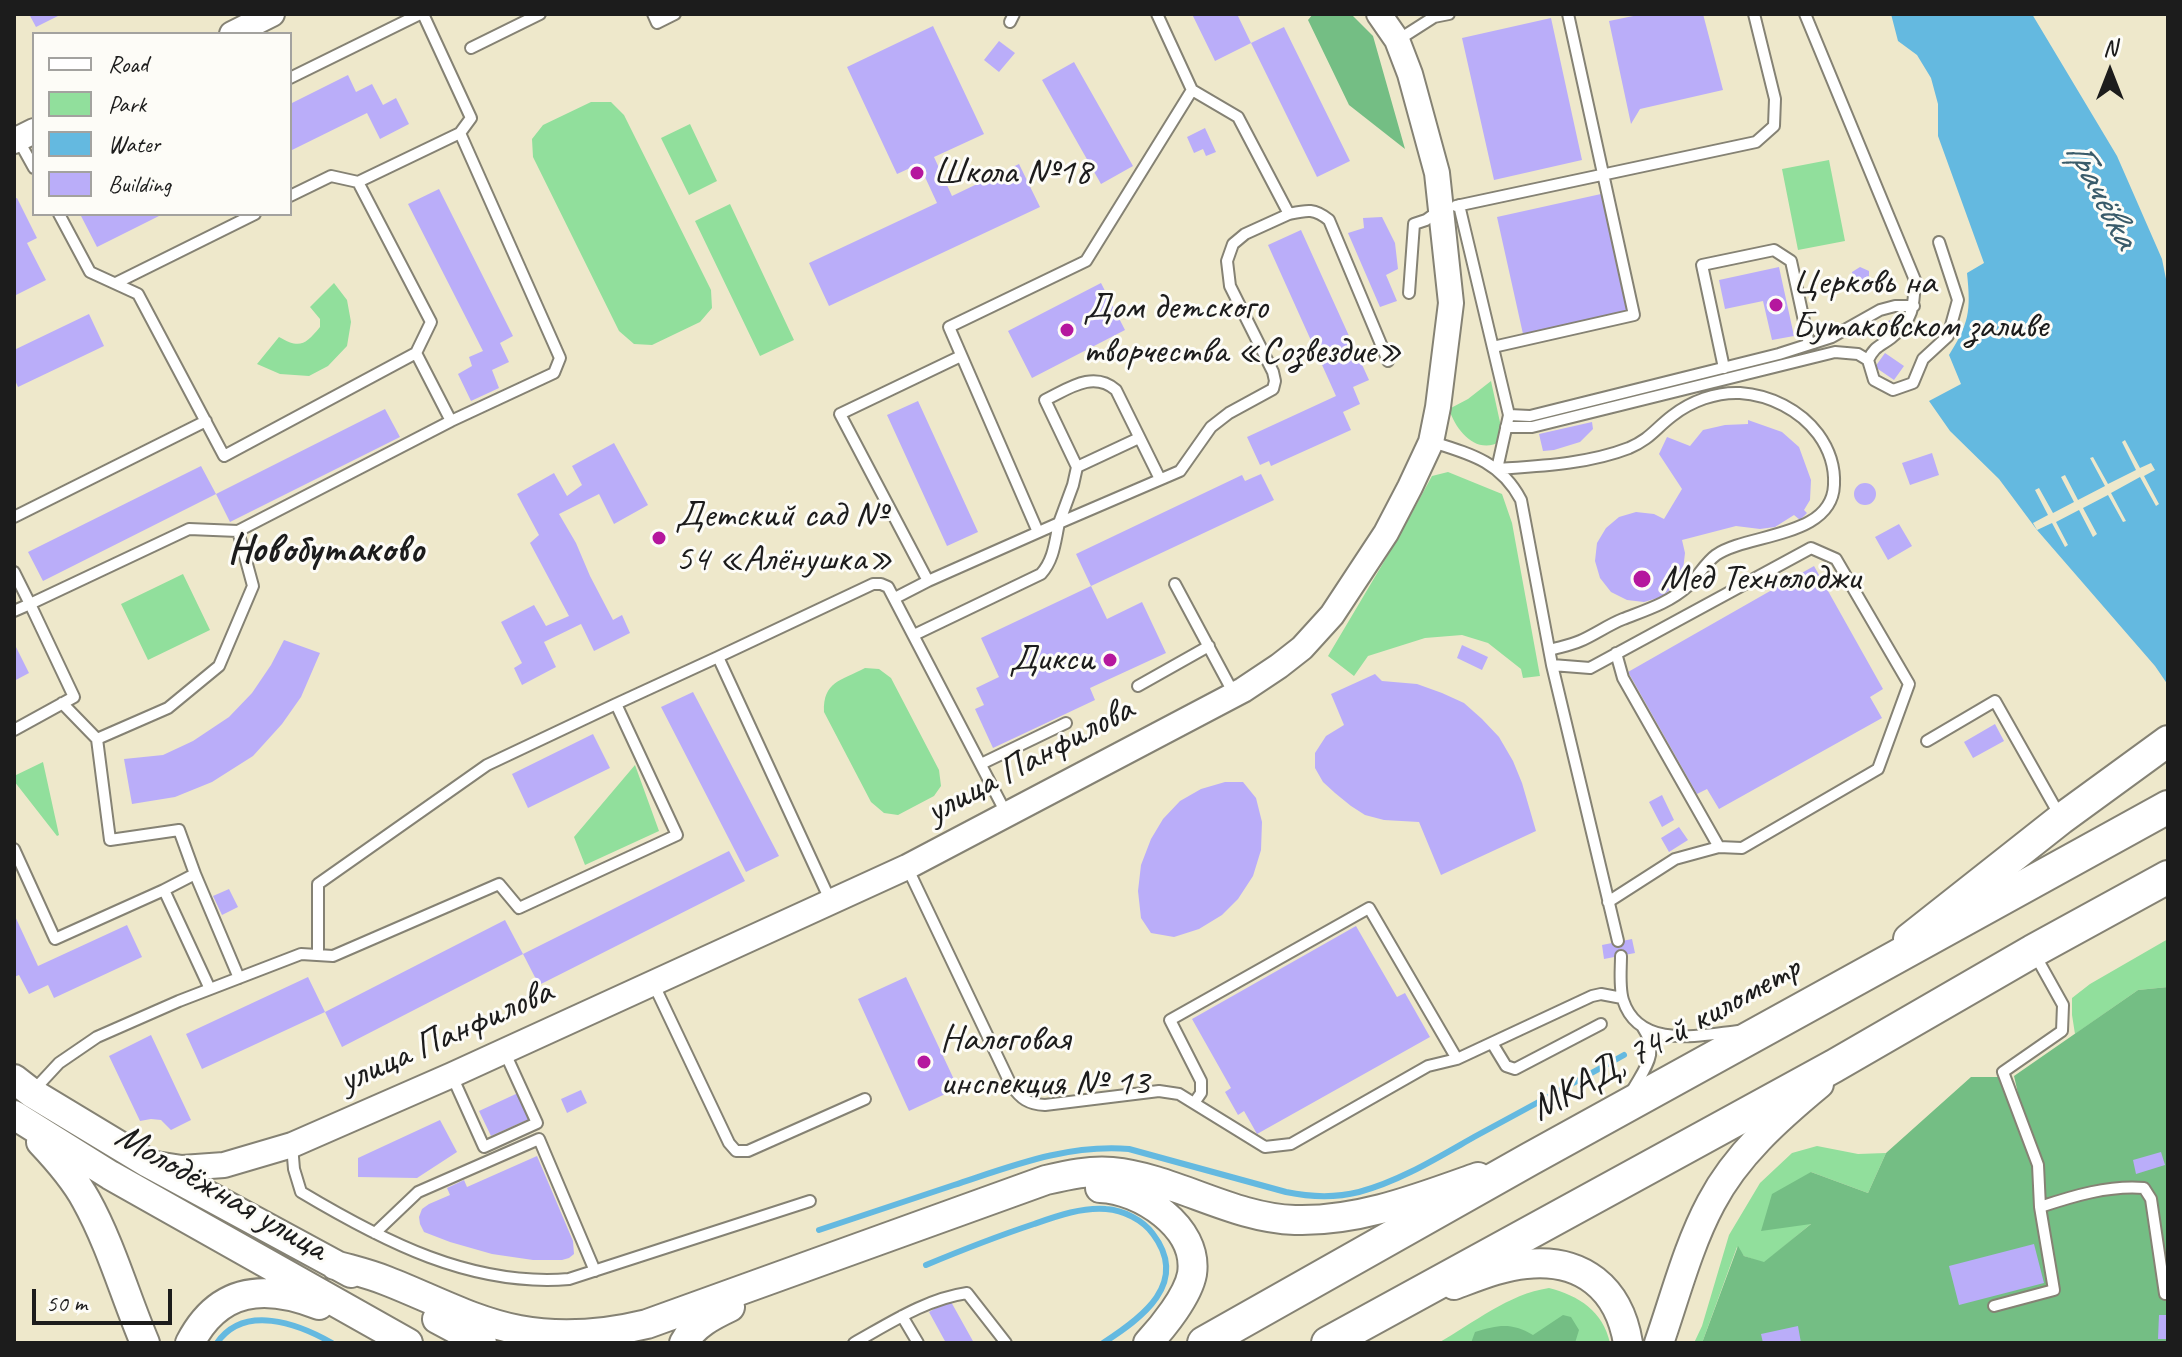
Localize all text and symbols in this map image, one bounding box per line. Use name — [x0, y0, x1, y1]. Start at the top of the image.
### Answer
legend — [32, 32, 292, 216]
north arrow — [2070, 32, 2150, 112]
text: N — [2103, 34, 2117, 62]
text: Road — [108, 49, 148, 79]
text: Park — [108, 89, 146, 119]
text: Water — [108, 129, 160, 159]
water label: Грачёвка — [2053, 133, 2149, 257]
place label: Школа №18 — [933, 150, 1092, 196]
marker: Школа №18 — [908, 164, 926, 182]
text: Building — [108, 169, 171, 199]
place label: Церковь на Бутаковском заливе — [1792, 260, 2048, 350]
place label: Дом детского творчества «Созвездие» — [1083, 285, 1402, 374]
marker: Церковь на Бутаковском заливе — [1767, 296, 1785, 314]
marker: Дом детского творчества «Созвездие» — [1058, 321, 1076, 339]
place label: Детский сад № 54 «Алёнушка» — [675, 493, 893, 582]
district label: Новобутаково — [228, 527, 424, 575]
marker: Детский сад № 54 «Алёнушка» — [650, 529, 668, 547]
place label: Мед Технолоджи — [1660, 556, 1861, 602]
marker: Мед Технолоджи — [1631, 568, 1653, 590]
place label: Дикси — [1009, 637, 1094, 683]
marker: Дикси — [1101, 651, 1119, 669]
street label: улица Панфилова — [918, 687, 1142, 835]
street label: МКАД, 74-й километр — [1523, 946, 1809, 1132]
street label: улица Панфилова — [332, 970, 560, 1104]
place label: Налоговая инспекция № 13 — [940, 1017, 1149, 1106]
marker: Налоговая инспекция № 13 — [915, 1053, 933, 1071]
street label: Молодёжная улица — [107, 1114, 335, 1272]
scale bar — [36, 1273, 176, 1323]
text: 50 m — [46, 1288, 87, 1318]

